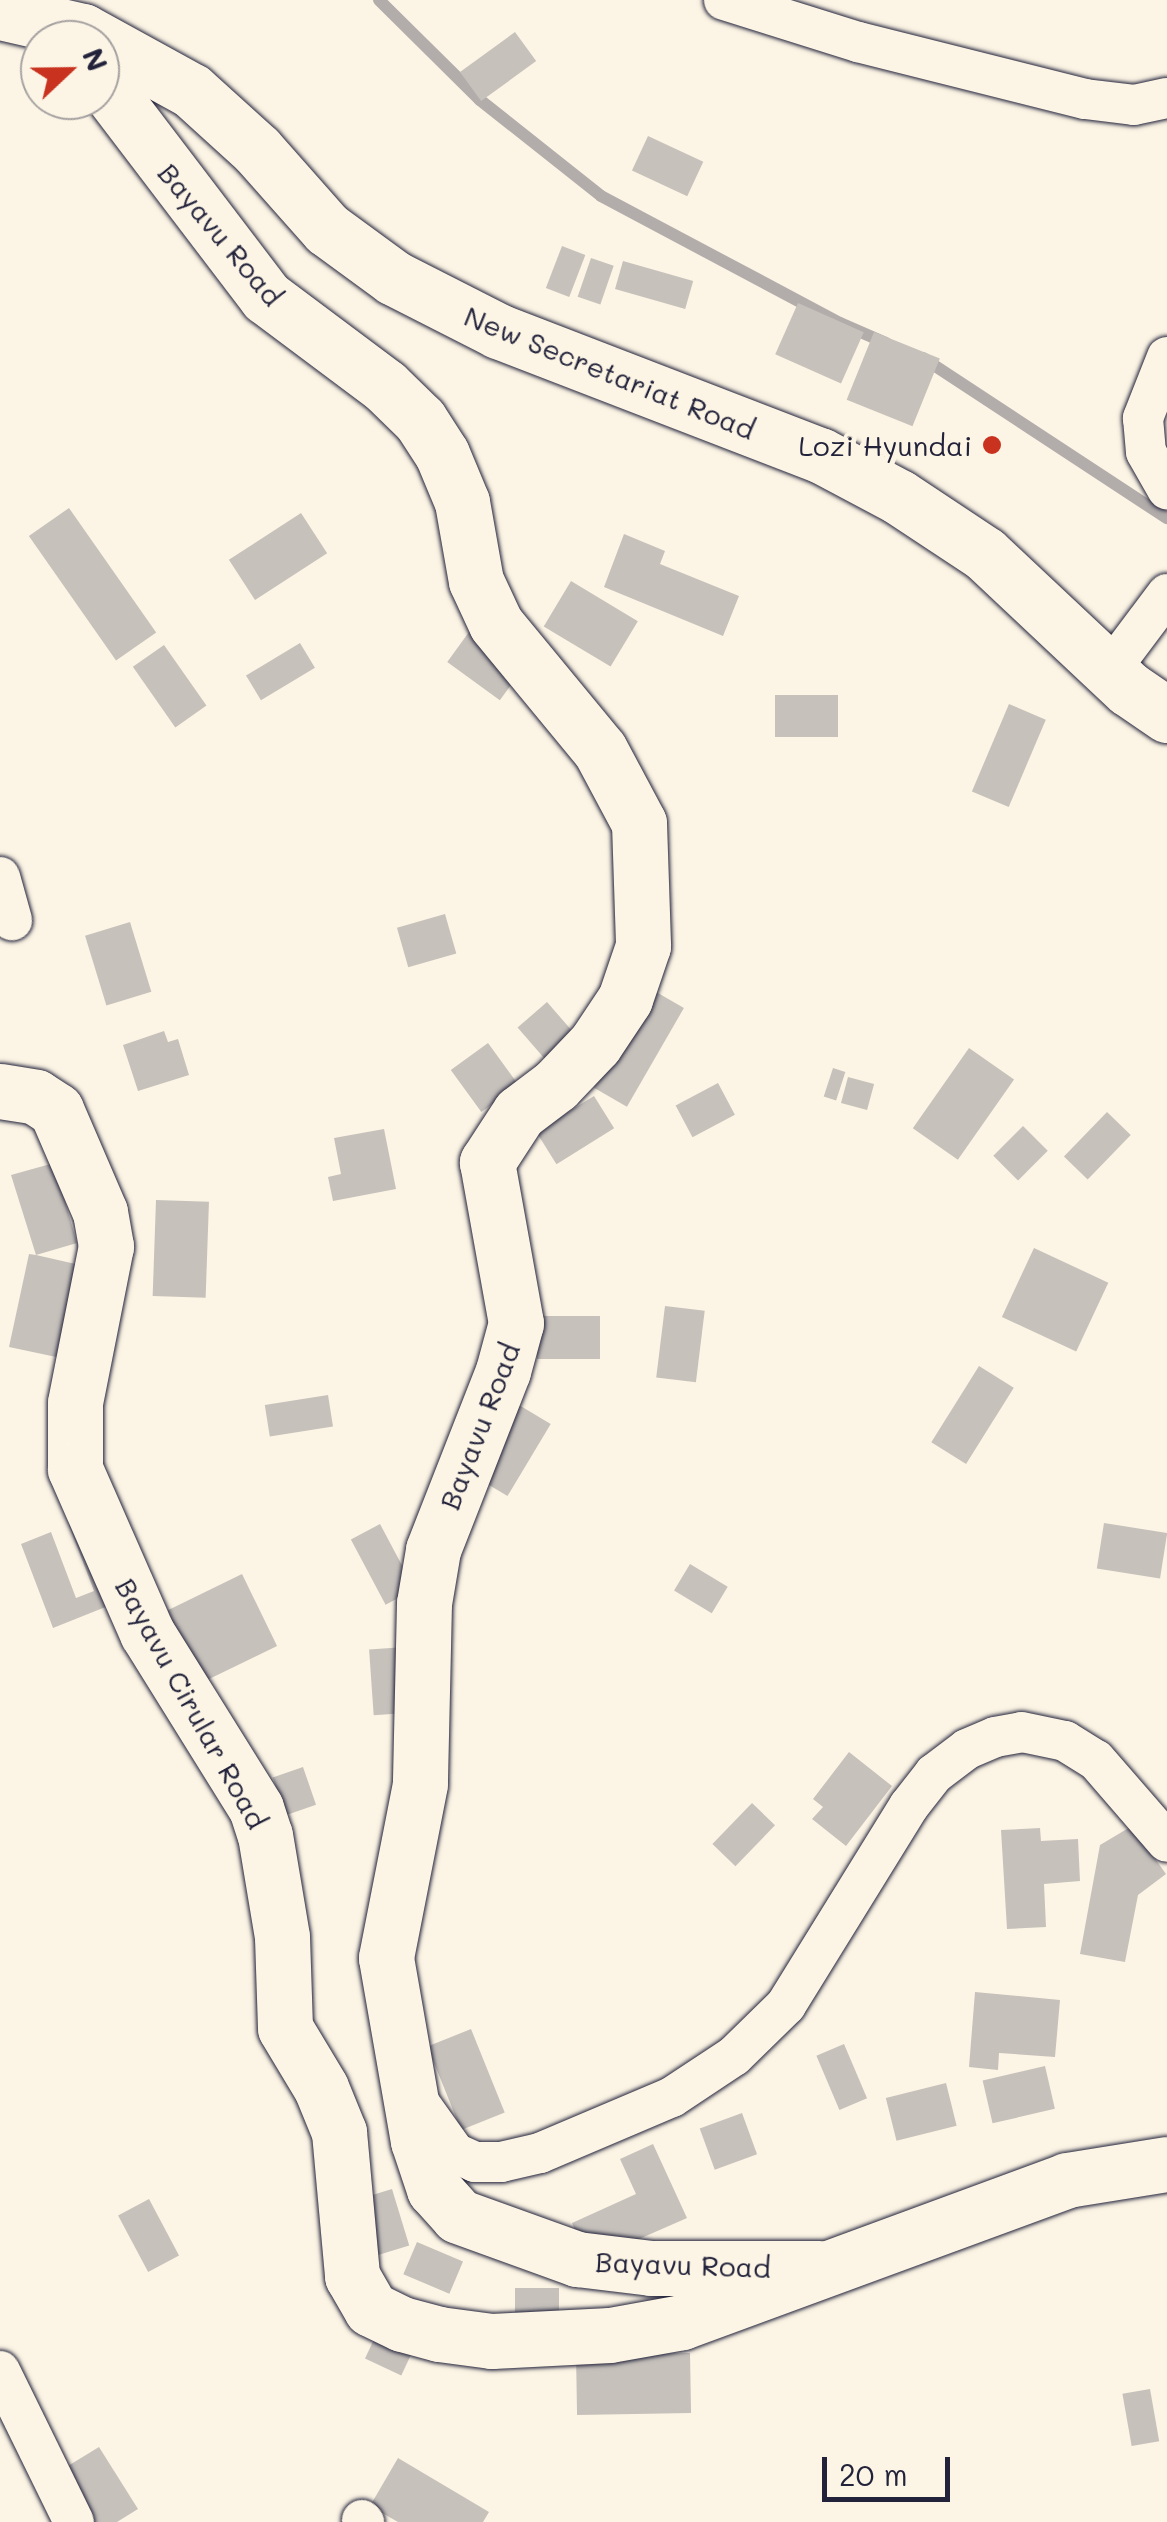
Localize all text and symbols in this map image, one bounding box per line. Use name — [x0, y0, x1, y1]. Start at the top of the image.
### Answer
north arrow — [20, 20, 120, 120]
text: N — [75, 43, 117, 76]
street label: Bayavu Road — [152, 156, 290, 312]
street label: New Secretariat Road — [460, 298, 760, 446]
place label: Lozi Hyundai — [798, 428, 972, 462]
marker: Lozi Hyundai — [981, 434, 1003, 456]
street label: Bayavu Road — [432, 1338, 526, 1514]
street label: Bayavu Cirular Road — [109, 1572, 275, 1834]
street label: Bayavu Road — [595, 2244, 771, 2284]
scale bar — [827, 2437, 954, 2499]
text: 20 m — [839, 2454, 908, 2494]

